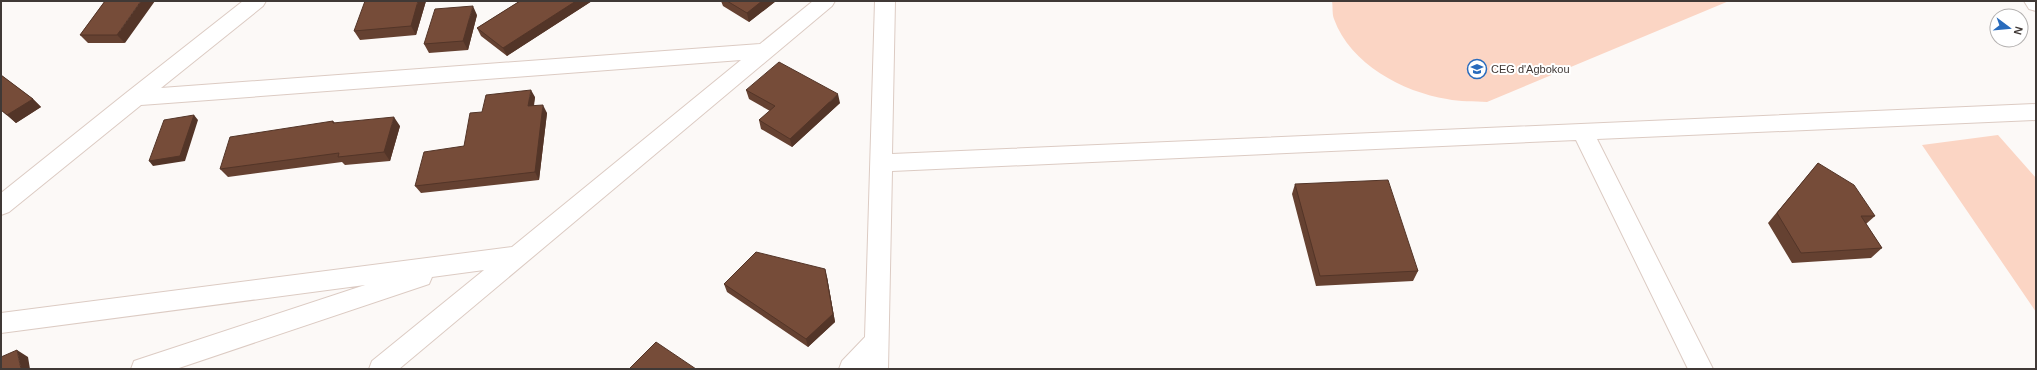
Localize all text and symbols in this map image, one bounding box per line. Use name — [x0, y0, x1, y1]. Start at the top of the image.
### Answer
north arrow — [1989, 8, 2029, 48]
text: N — [2012, 25, 2025, 36]
school or university icon: CEG d'Agbokou — [1466, 58, 1488, 80]
place label: CEG d'Agbokou — [1491, 63, 1570, 75]

